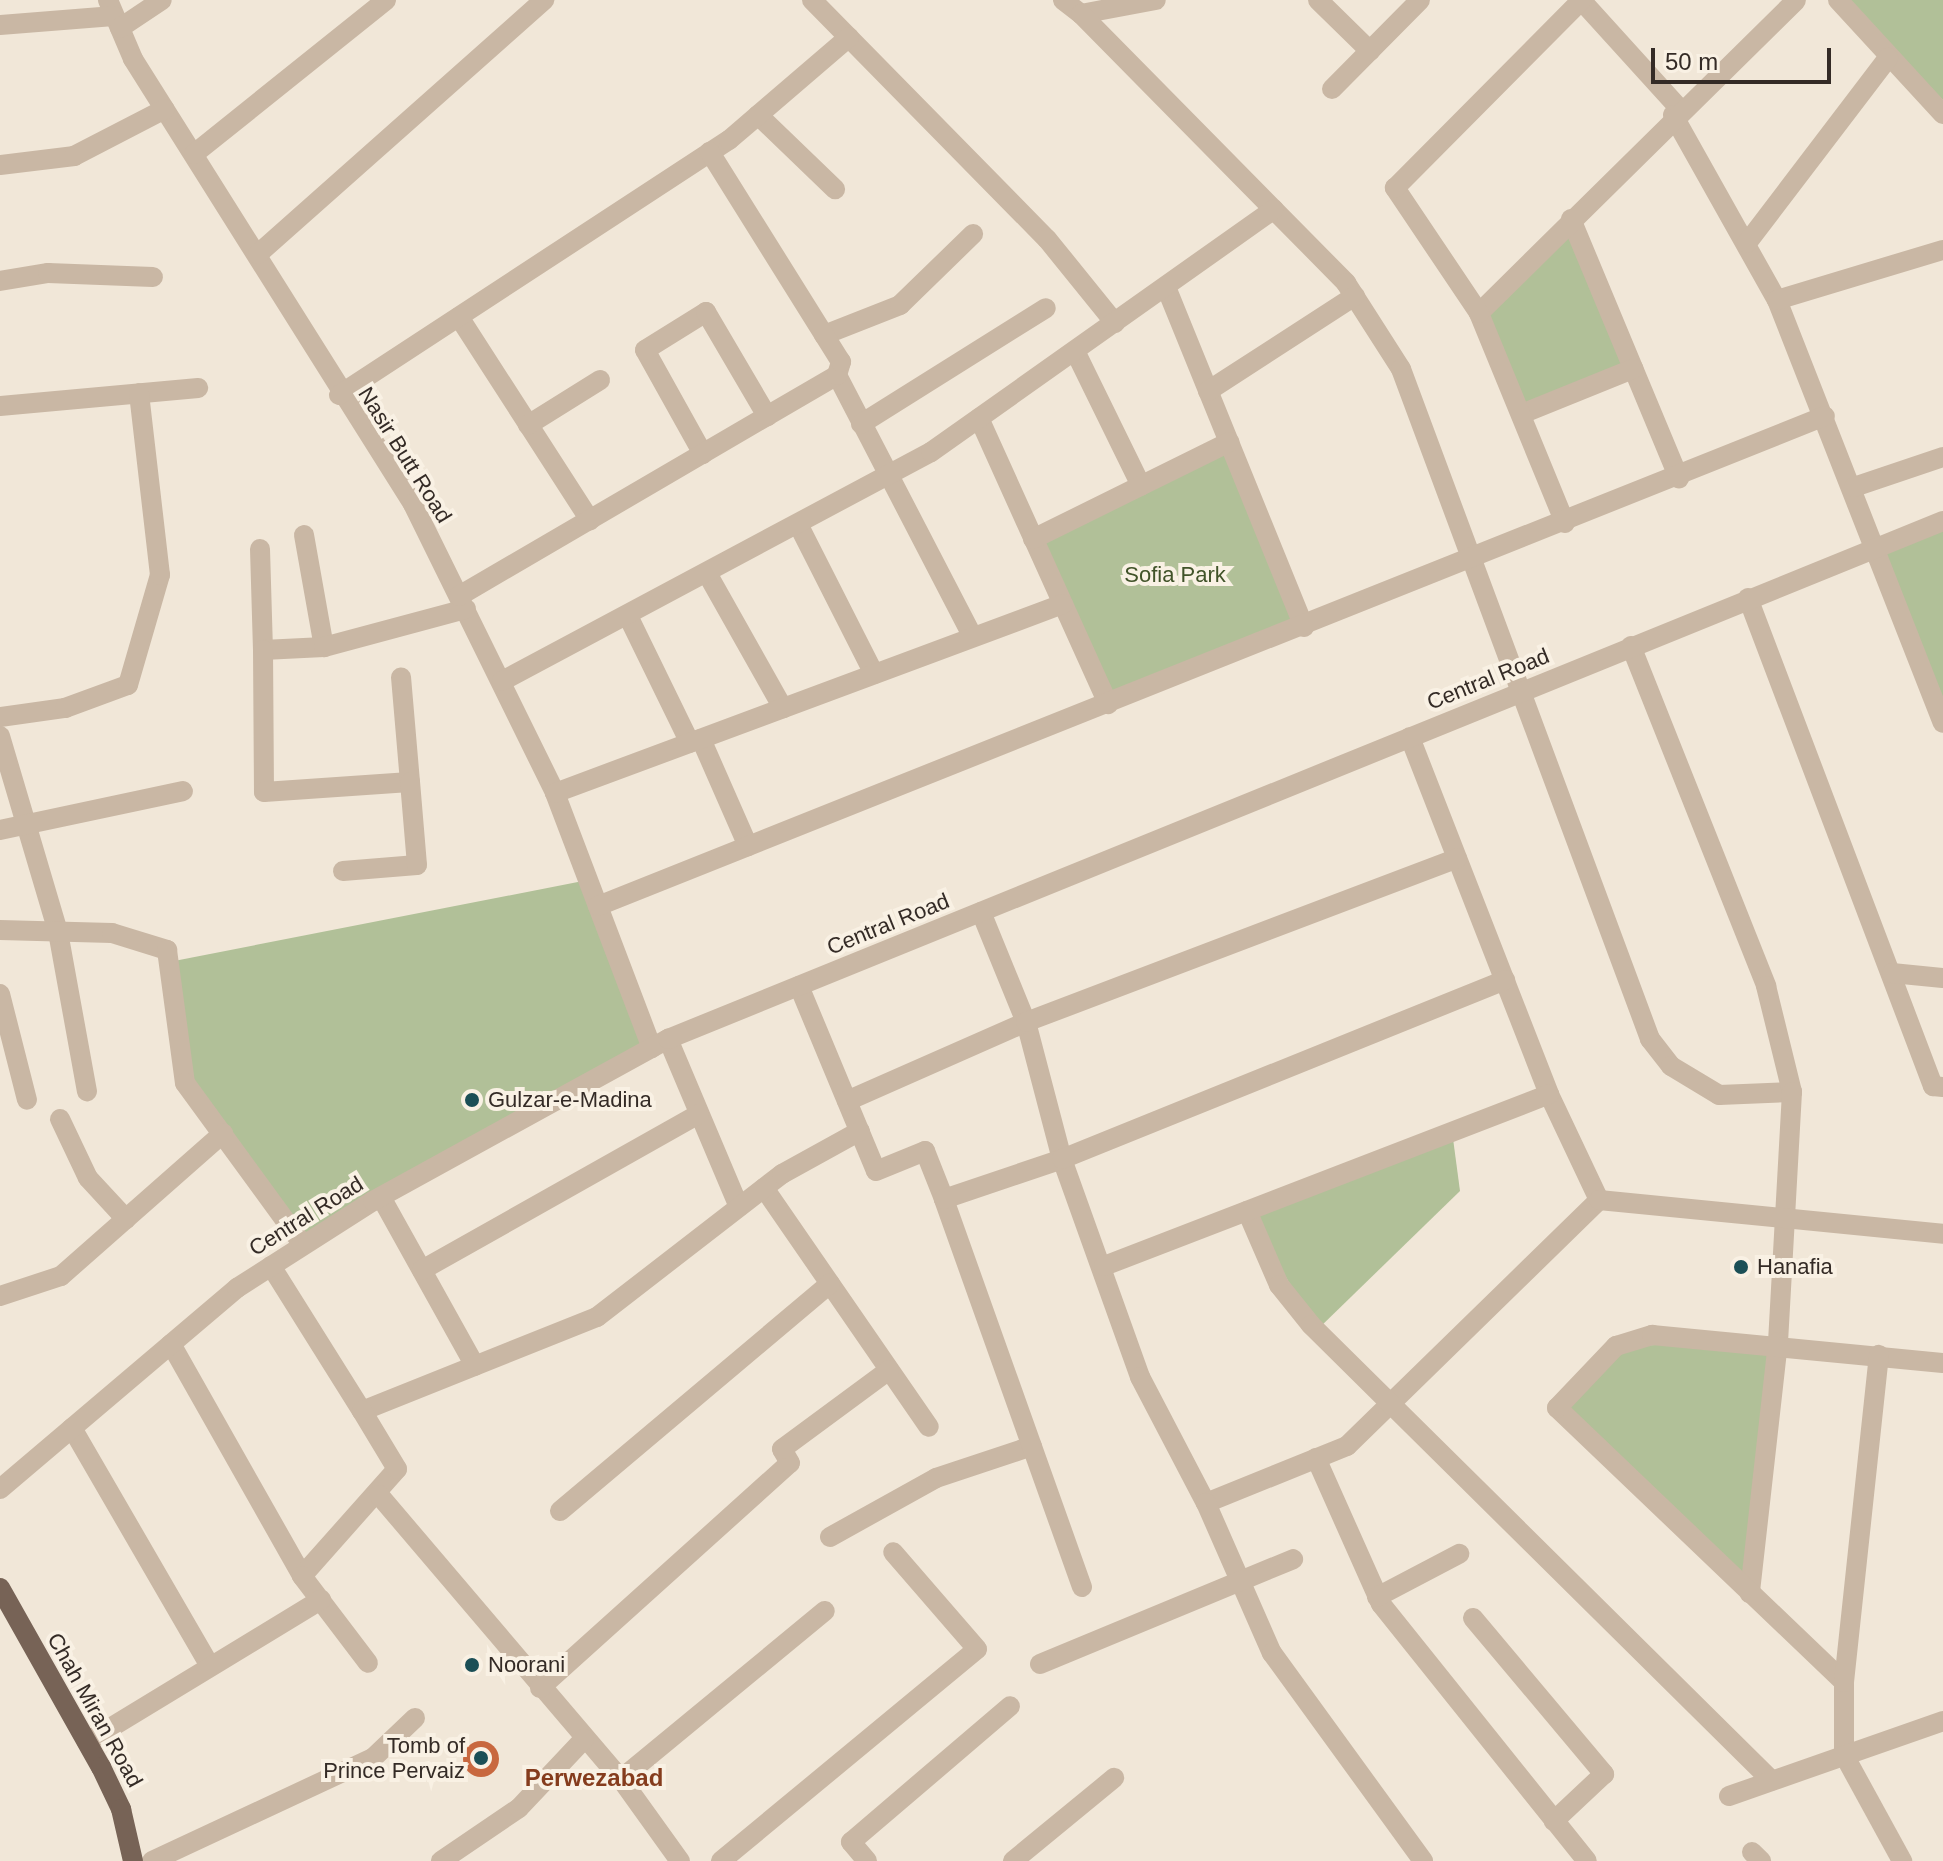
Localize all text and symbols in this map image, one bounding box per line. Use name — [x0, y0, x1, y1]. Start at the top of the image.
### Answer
scale bar — [1655, 32, 1835, 82]
text: 50 m — [1665, 48, 1718, 75]
street label: Nasir Butt Road — [353, 382, 457, 528]
park label: Sofia Park — [1124, 562, 1226, 588]
street label: Central Road — [1423, 642, 1553, 716]
street label: Central Road — [823, 887, 953, 961]
place label: Gulzar-e-Madina — [488, 1087, 652, 1113]
marker: Gulzar-e-Madina — [463, 1091, 481, 1109]
street label: Central Road — [244, 1170, 368, 1262]
place label: Hanafia — [1757, 1254, 1833, 1280]
marker: Hanafia — [1732, 1258, 1750, 1276]
street label: Chah Miran Road — [42, 1628, 148, 1792]
place label: Noorani — [488, 1652, 565, 1678]
marker: Noorani — [463, 1656, 481, 1674]
place label: Tomb of Prince Pervaiz — [323, 1732, 465, 1784]
marker: Tomb of Prince Pervaiz — [472, 1749, 490, 1767]
district label: Perwezabad — [525, 1764, 663, 1792]

